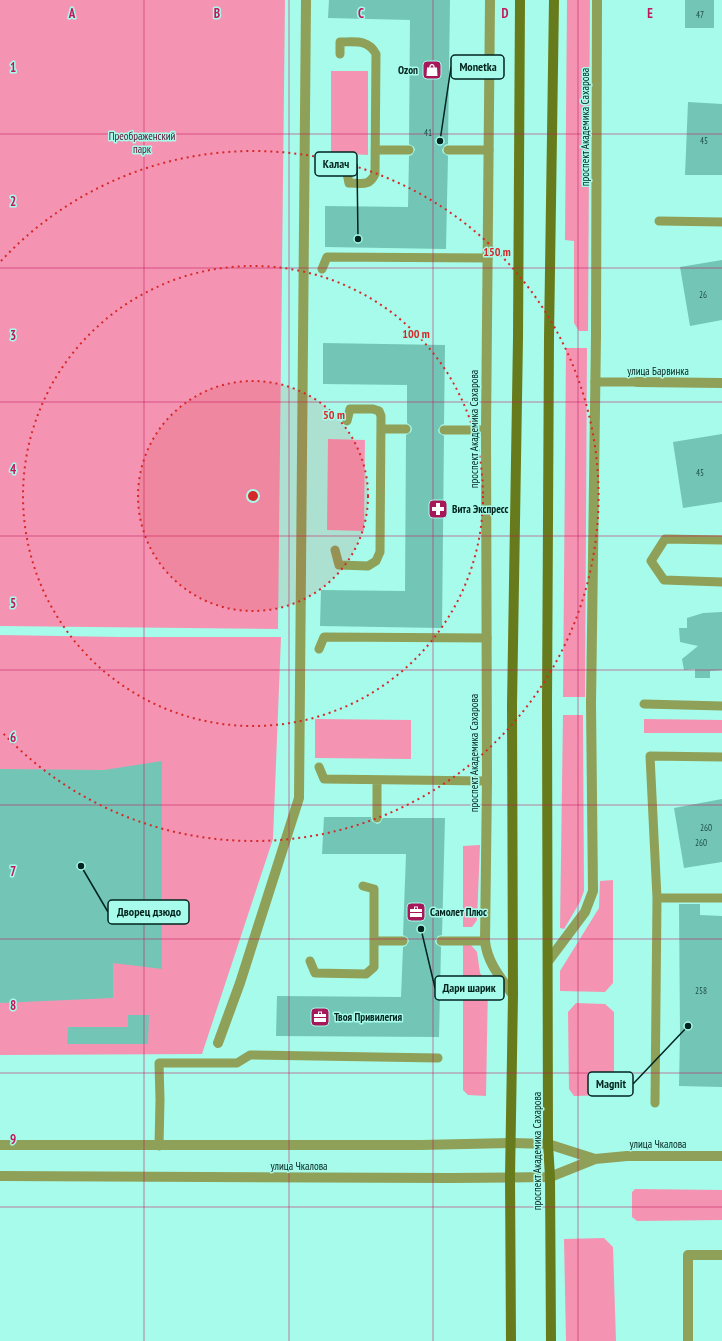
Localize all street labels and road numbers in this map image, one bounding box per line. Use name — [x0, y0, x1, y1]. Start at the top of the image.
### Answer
street label: проспект Академика Сахарова — [578, 68, 592, 186]
street label: улица Барвинка — [627, 364, 689, 378]
street label: проспект Академика Сахарова — [467, 370, 481, 488]
street label: проспект Академика Сахарова — [467, 694, 481, 812]
street label: проспект Академика Сахарова — [530, 1092, 544, 1210]
street label: улица Чкалова — [630, 1137, 686, 1151]
street label: улица Чкалова — [271, 1159, 327, 1173]

